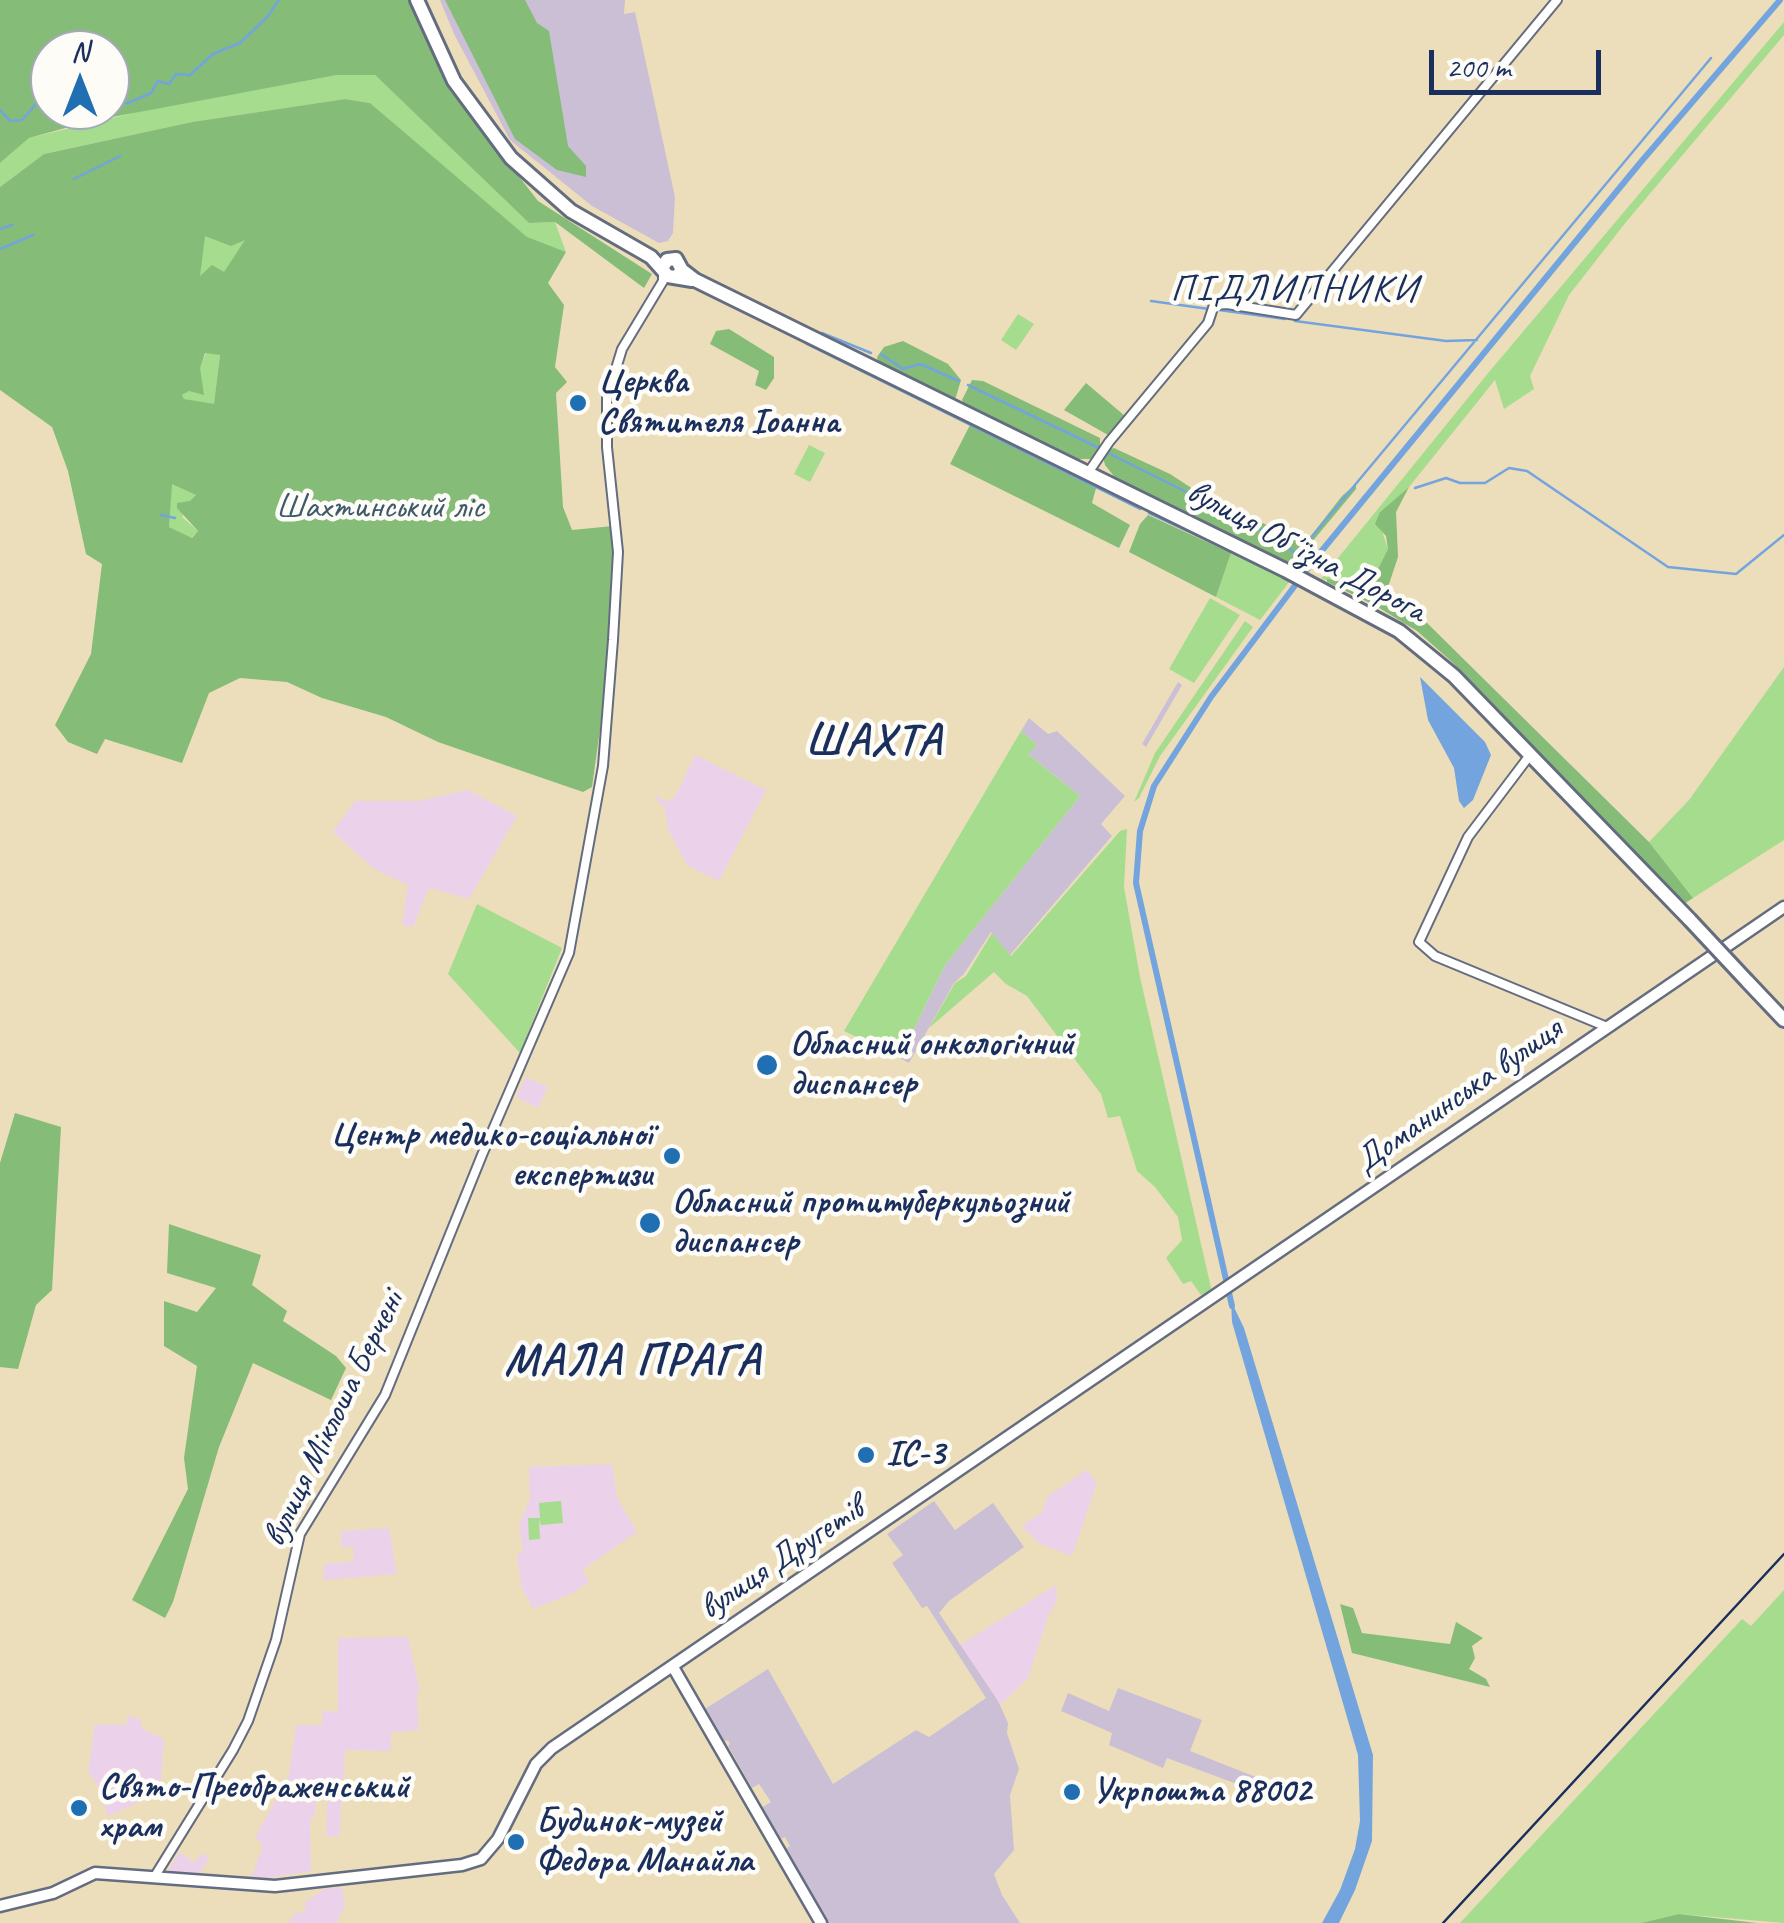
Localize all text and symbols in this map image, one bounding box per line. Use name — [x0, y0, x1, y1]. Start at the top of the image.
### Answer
north arrow — [30, 30, 130, 130]
scale bar — [1434, 30, 1606, 92]
text: N — [71, 34, 89, 69]
text: 200 m — [1446, 48, 1511, 86]
district label: ПІДЛИПНИКИ — [1172, 267, 1418, 313]
place label: Церква Святителя Іоанна — [598, 362, 839, 444]
marker: Церква Святителя Іоанна — [567, 392, 589, 414]
street label: вулиця Обʼїзна Дорога — [1179, 471, 1433, 633]
park label: Шахтинський ліс — [276, 487, 484, 529]
district label: ШАХТА — [801, 715, 947, 769]
street label: Доманинська вулиця — [1347, 1009, 1571, 1183]
place label: Обласний онкологічний диспансер — [790, 1024, 1074, 1106]
marker: Обласний онкологічний диспансер — [754, 1052, 780, 1078]
place label: Центр медико-соціальної експертизи — [331, 1115, 652, 1197]
marker: Центр медико-соціальної експертизи — [661, 1145, 683, 1167]
place label: Обласний протитуберкульозний диспансер — [672, 1182, 1069, 1264]
marker: Обласний протитуберкульозний диспансер — [637, 1210, 663, 1236]
street label: вулиця Міклоша Берчені — [254, 1284, 414, 1554]
district label: МАЛА ПРАГА — [499, 1335, 767, 1389]
place label: ІС-3 — [886, 1434, 945, 1476]
marker: ІС-3 — [855, 1444, 877, 1466]
street label: вулиця Другетів — [692, 1488, 872, 1630]
place label: Свято-Преображенський храм — [99, 1767, 409, 1849]
place label: Укрпошта 88002 — [1092, 1771, 1311, 1813]
marker: Укрпошта 88002 — [1061, 1781, 1083, 1803]
marker: Свято-Преображенський храм — [68, 1797, 90, 1819]
place label: Будинок-музей Федора Манайла — [536, 1801, 753, 1883]
marker: Будинок-музей Федора Манайла — [505, 1831, 527, 1853]

